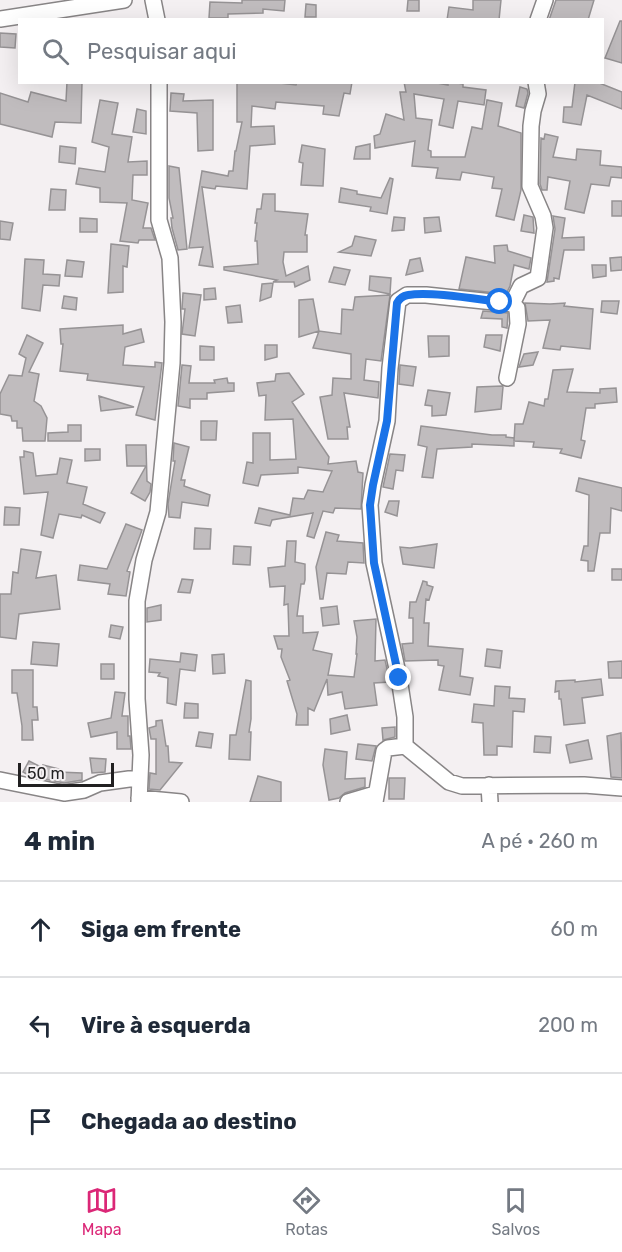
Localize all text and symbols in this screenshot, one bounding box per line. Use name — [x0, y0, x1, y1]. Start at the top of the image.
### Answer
search box — [18, 18, 604, 84]
icon: search — [39, 35, 72, 68]
text: Pesquisar aqui — [87, 38, 237, 65]
route start — [486, 288, 512, 314]
route end — [385, 664, 411, 690]
scale bar — [18, 760, 114, 788]
text: 50 m — [27, 764, 65, 783]
text: 4 min — [24, 826, 95, 857]
text: A pé · 260 m — [482, 829, 598, 853]
icon: ahead — [24, 913, 57, 946]
text: Siga em frente — [81, 916, 241, 943]
text: 60 m — [551, 917, 598, 941]
icon: left — [24, 1009, 57, 1042]
text: Vire à esquerda — [81, 1012, 251, 1039]
text: 200 m — [538, 1013, 598, 1037]
icon: arrive — [24, 1105, 57, 1138]
text: Chegada ao destino — [81, 1108, 297, 1135]
tab: Mapa — [82, 1184, 122, 1239]
tab: Rotas — [285, 1184, 328, 1239]
tab: Salvos — [492, 1184, 540, 1239]

